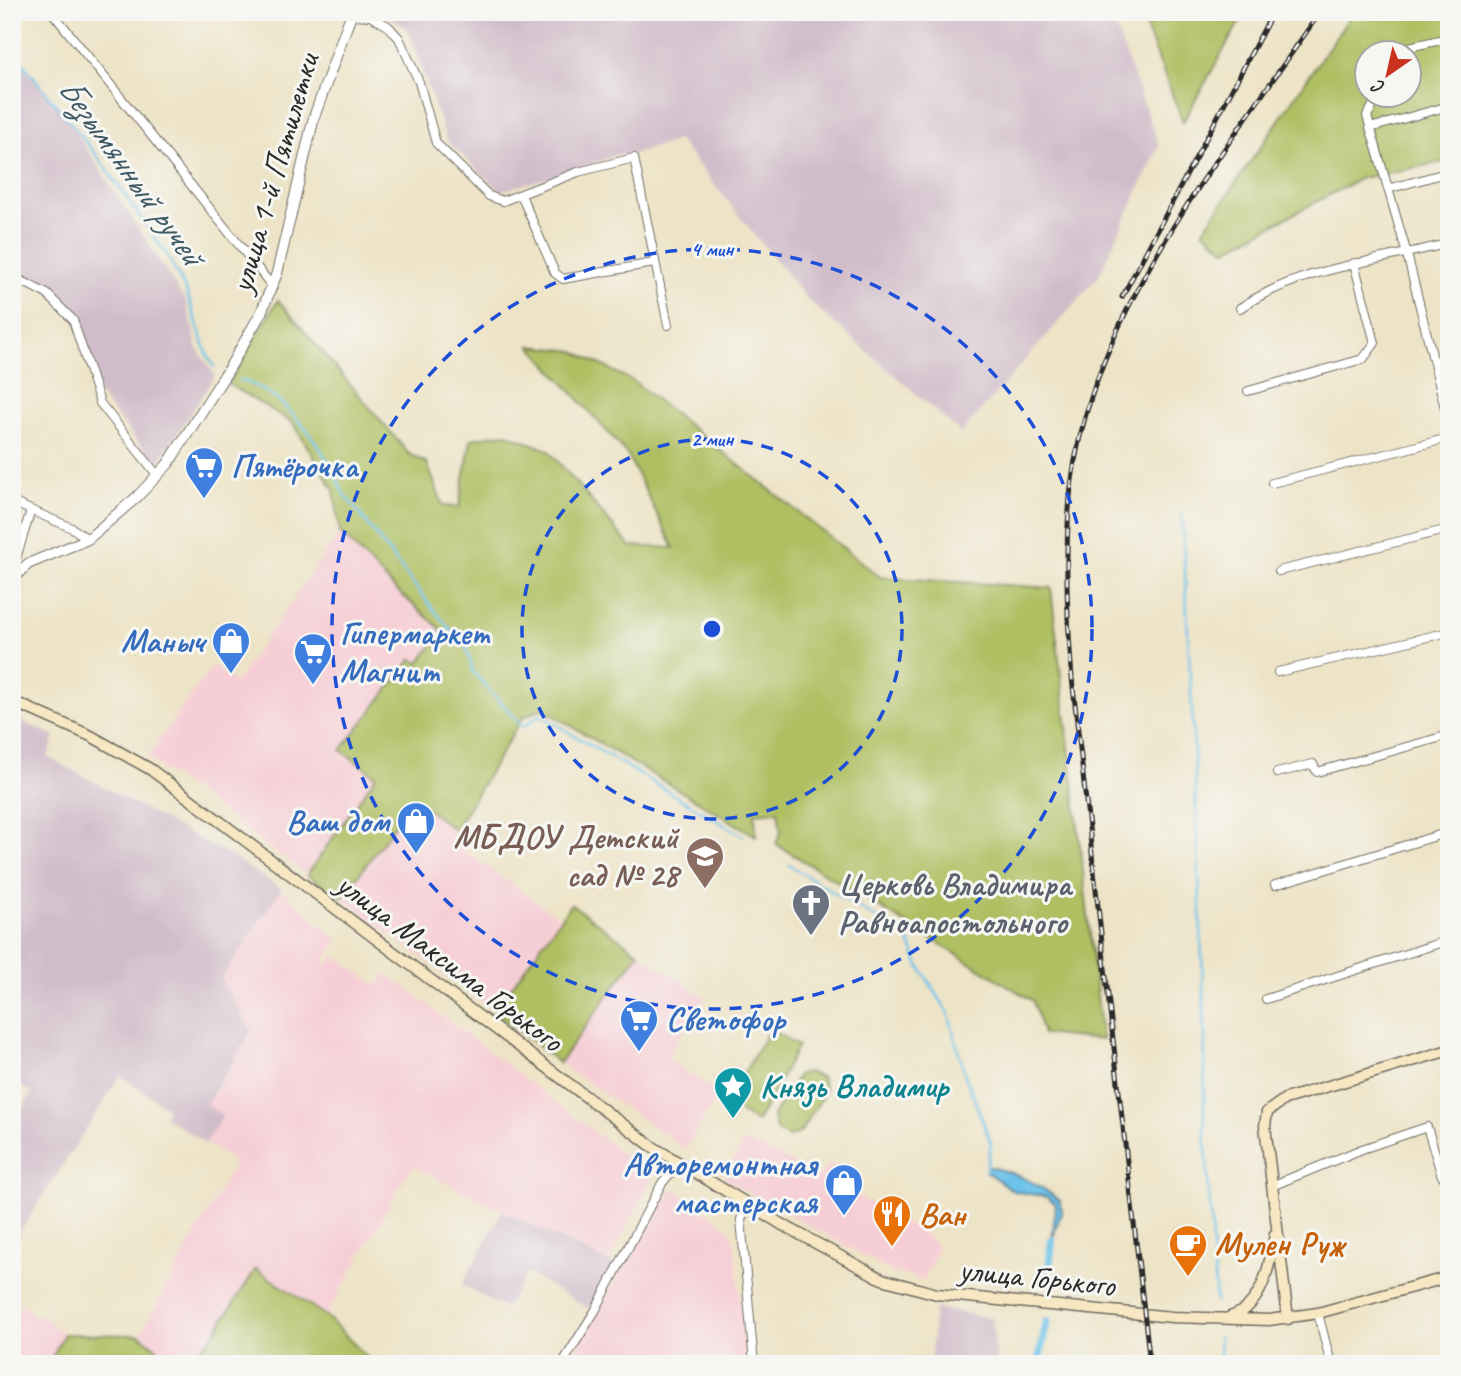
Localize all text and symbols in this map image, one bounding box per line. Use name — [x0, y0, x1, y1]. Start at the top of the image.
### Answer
north arrow — [1352, 38, 1422, 108]
street label: улица 1-й Пятилетки — [219, 47, 329, 299]
water label: Безымянный ручей — [48, 68, 218, 279]
text: С — [1366, 73, 1390, 100]
text: 4 мин — [691, 236, 735, 262]
text: 2 мин — [691, 426, 735, 452]
supermarket icon: Пятёрочка — [183, 445, 225, 500]
place label: Пятёрочка — [231, 445, 360, 487]
place label: Гипермаркет Магнит — [340, 612, 491, 692]
centre of rings — [700, 617, 724, 641]
place label: Маныч — [121, 620, 208, 662]
shop icon: Маныч — [210, 620, 252, 675]
supermarket icon: Гипермаркет Магнит — [292, 631, 334, 686]
place label: Ваш дом — [286, 800, 391, 842]
shop icon: Ваш дом — [395, 800, 437, 855]
place label: МБДОУ Детский сад № 28 — [453, 816, 682, 896]
school or university icon: МБДОУ Детский сад № 28 — [684, 835, 726, 890]
street label: улица Максима Горького — [327, 862, 573, 1062]
place label: Церковь Владимира Равноапостольного — [838, 863, 1074, 943]
church icon: Церковь Владимира Равноапостольного — [790, 882, 832, 937]
supermarket icon: Светофор — [618, 998, 660, 1053]
place label: Светофор — [666, 998, 787, 1040]
place icon: Князь Владимир — [712, 1065, 754, 1120]
place label: Князь Владимир — [760, 1065, 950, 1108]
place label: Авторемонтная мастерская — [623, 1143, 819, 1223]
shop icon: Авторемонтная мастерская — [823, 1162, 865, 1217]
restaurant icon: Ван — [871, 1193, 913, 1248]
place label: Ван — [919, 1193, 968, 1235]
cafe icon: Мулен Руж — [1167, 1223, 1209, 1278]
place label: Мулен Руж — [1215, 1223, 1348, 1265]
street label: улица Горького — [955, 1248, 1118, 1306]

